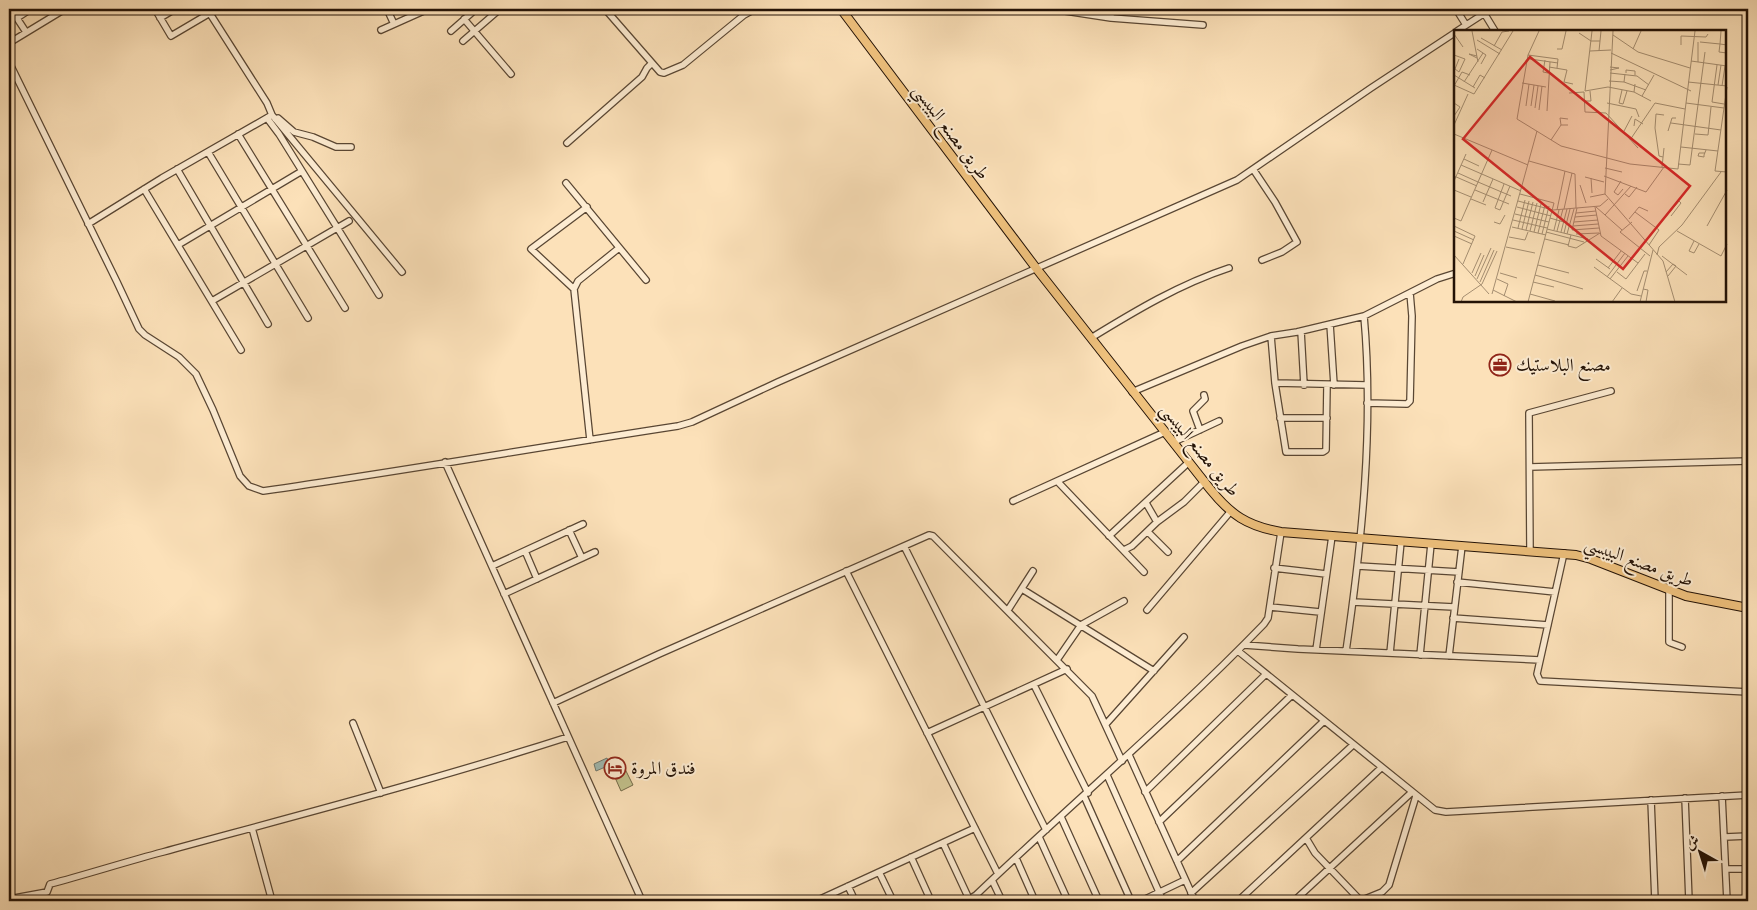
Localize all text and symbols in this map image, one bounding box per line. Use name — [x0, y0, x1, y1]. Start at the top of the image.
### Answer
inset map — [1454, 30, 1727, 302]
street label: طريق مصنع البيبسي — [904, 80, 994, 187]
office icon: مصنع البلاستيك — [1488, 353, 1512, 377]
place label: مصنع البلاستيك — [1516, 354, 1611, 381]
street label: طريق مصنع البيبسي — [1151, 398, 1245, 505]
street label: طريق مصنع البيبسي — [1580, 532, 1696, 597]
hotel icon: فندق المروة — [603, 756, 627, 780]
place label: فندق المروة — [631, 757, 696, 780]
north arrow — [1674, 828, 1724, 878]
text: ش — [1681, 831, 1703, 853]

